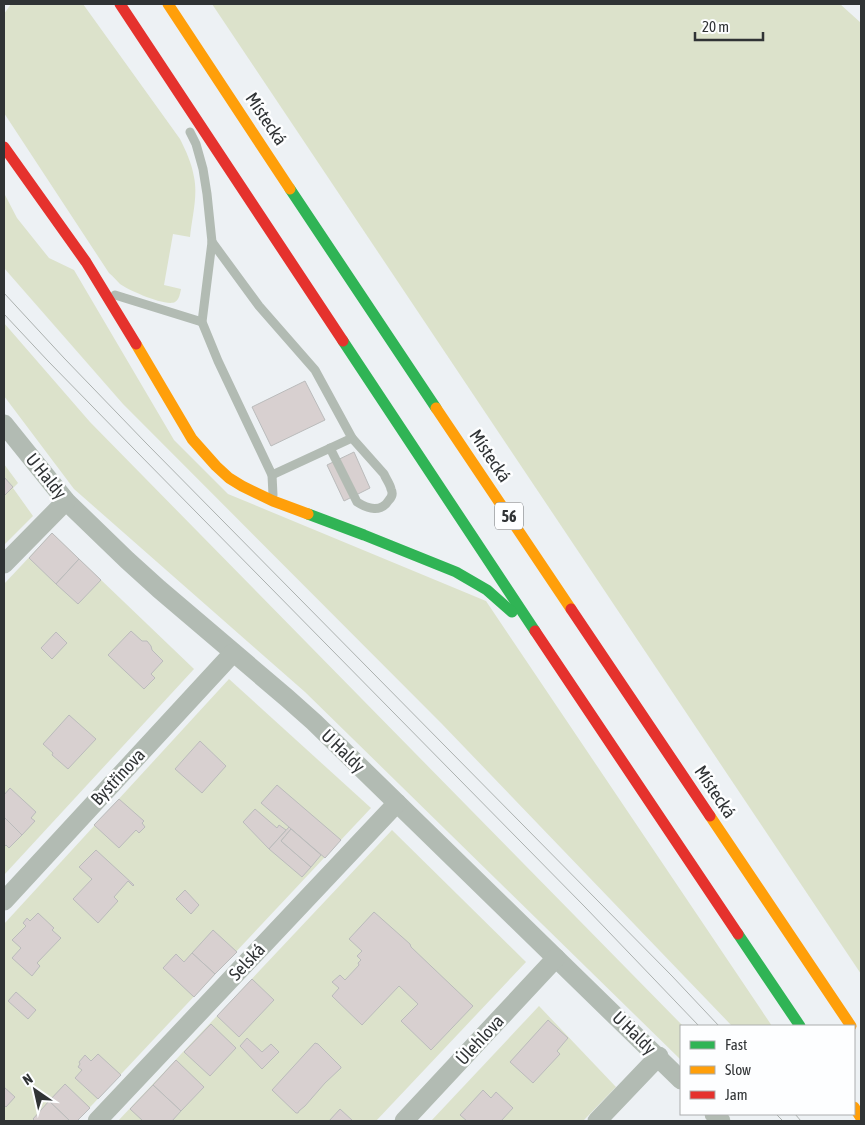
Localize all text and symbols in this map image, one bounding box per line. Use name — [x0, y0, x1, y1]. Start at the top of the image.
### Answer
scale bar — [695, 10, 762, 42]
text: 20 m — [702, 18, 729, 35]
street label: Místecká — [241, 89, 292, 149]
street label: Místecká — [465, 426, 516, 486]
street label: U Haldy — [22, 449, 71, 503]
road number: 56 — [495, 502, 523, 530]
street label: U Haldy — [317, 725, 370, 776]
street label: Bystřinova — [86, 744, 149, 809]
street label: Místecká — [690, 762, 741, 822]
street label: Selská — [224, 939, 269, 985]
street label: U Haldy — [608, 1007, 661, 1058]
street label: Úlehlova — [451, 1010, 508, 1069]
legend — [680, 1025, 855, 1115]
text: Fast — [725, 1036, 747, 1053]
text: Slow — [725, 1061, 751, 1078]
north arrow — [10, 1065, 60, 1115]
text: N — [20, 1070, 36, 1088]
text: Jam — [725, 1086, 748, 1103]

